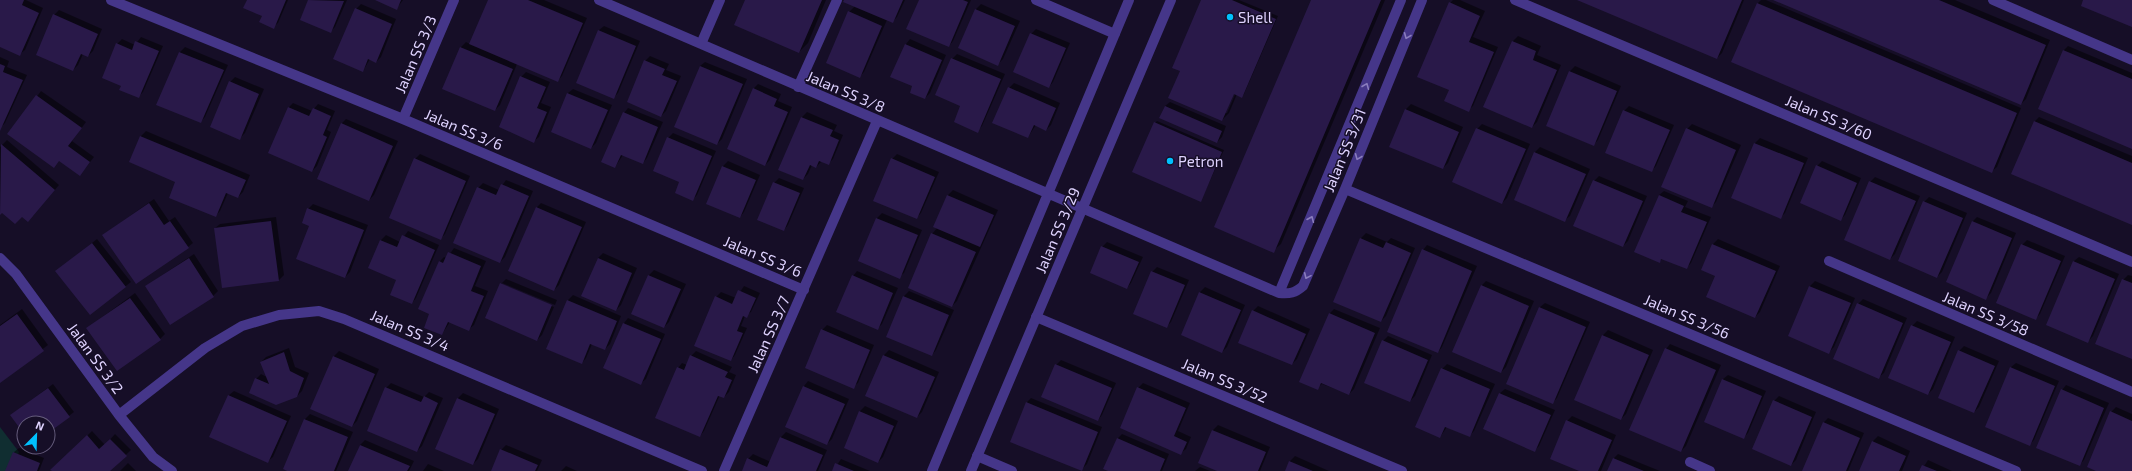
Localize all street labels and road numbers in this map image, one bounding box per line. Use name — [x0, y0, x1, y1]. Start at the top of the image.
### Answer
street label: Jalan SS 3/3 — [391, 12, 439, 96]
street label: Jalan SS 3/8 — [804, 66, 888, 116]
street label: Jalan SS 3/60 — [1783, 91, 1875, 143]
street label: Jalan SS 3/6 — [422, 105, 506, 153]
street label: Jalan SS 3/31 — [1319, 106, 1369, 194]
street label: Jalan SS 3/29 — [1031, 184, 1083, 276]
street label: Jalan SS 3/6 — [721, 232, 805, 280]
street label: Jalan SS 3/58 — [1940, 287, 2032, 339]
street label: Jalan SS 3/56 — [1642, 290, 1732, 342]
street label: Jalan SS 3/7 — [743, 293, 793, 375]
street label: Jalan SS 3/4 — [368, 305, 452, 355]
street label: Jalan SS 3/2 — [64, 319, 128, 397]
street label: Jalan SS 3/52 — [1180, 354, 1270, 406]

